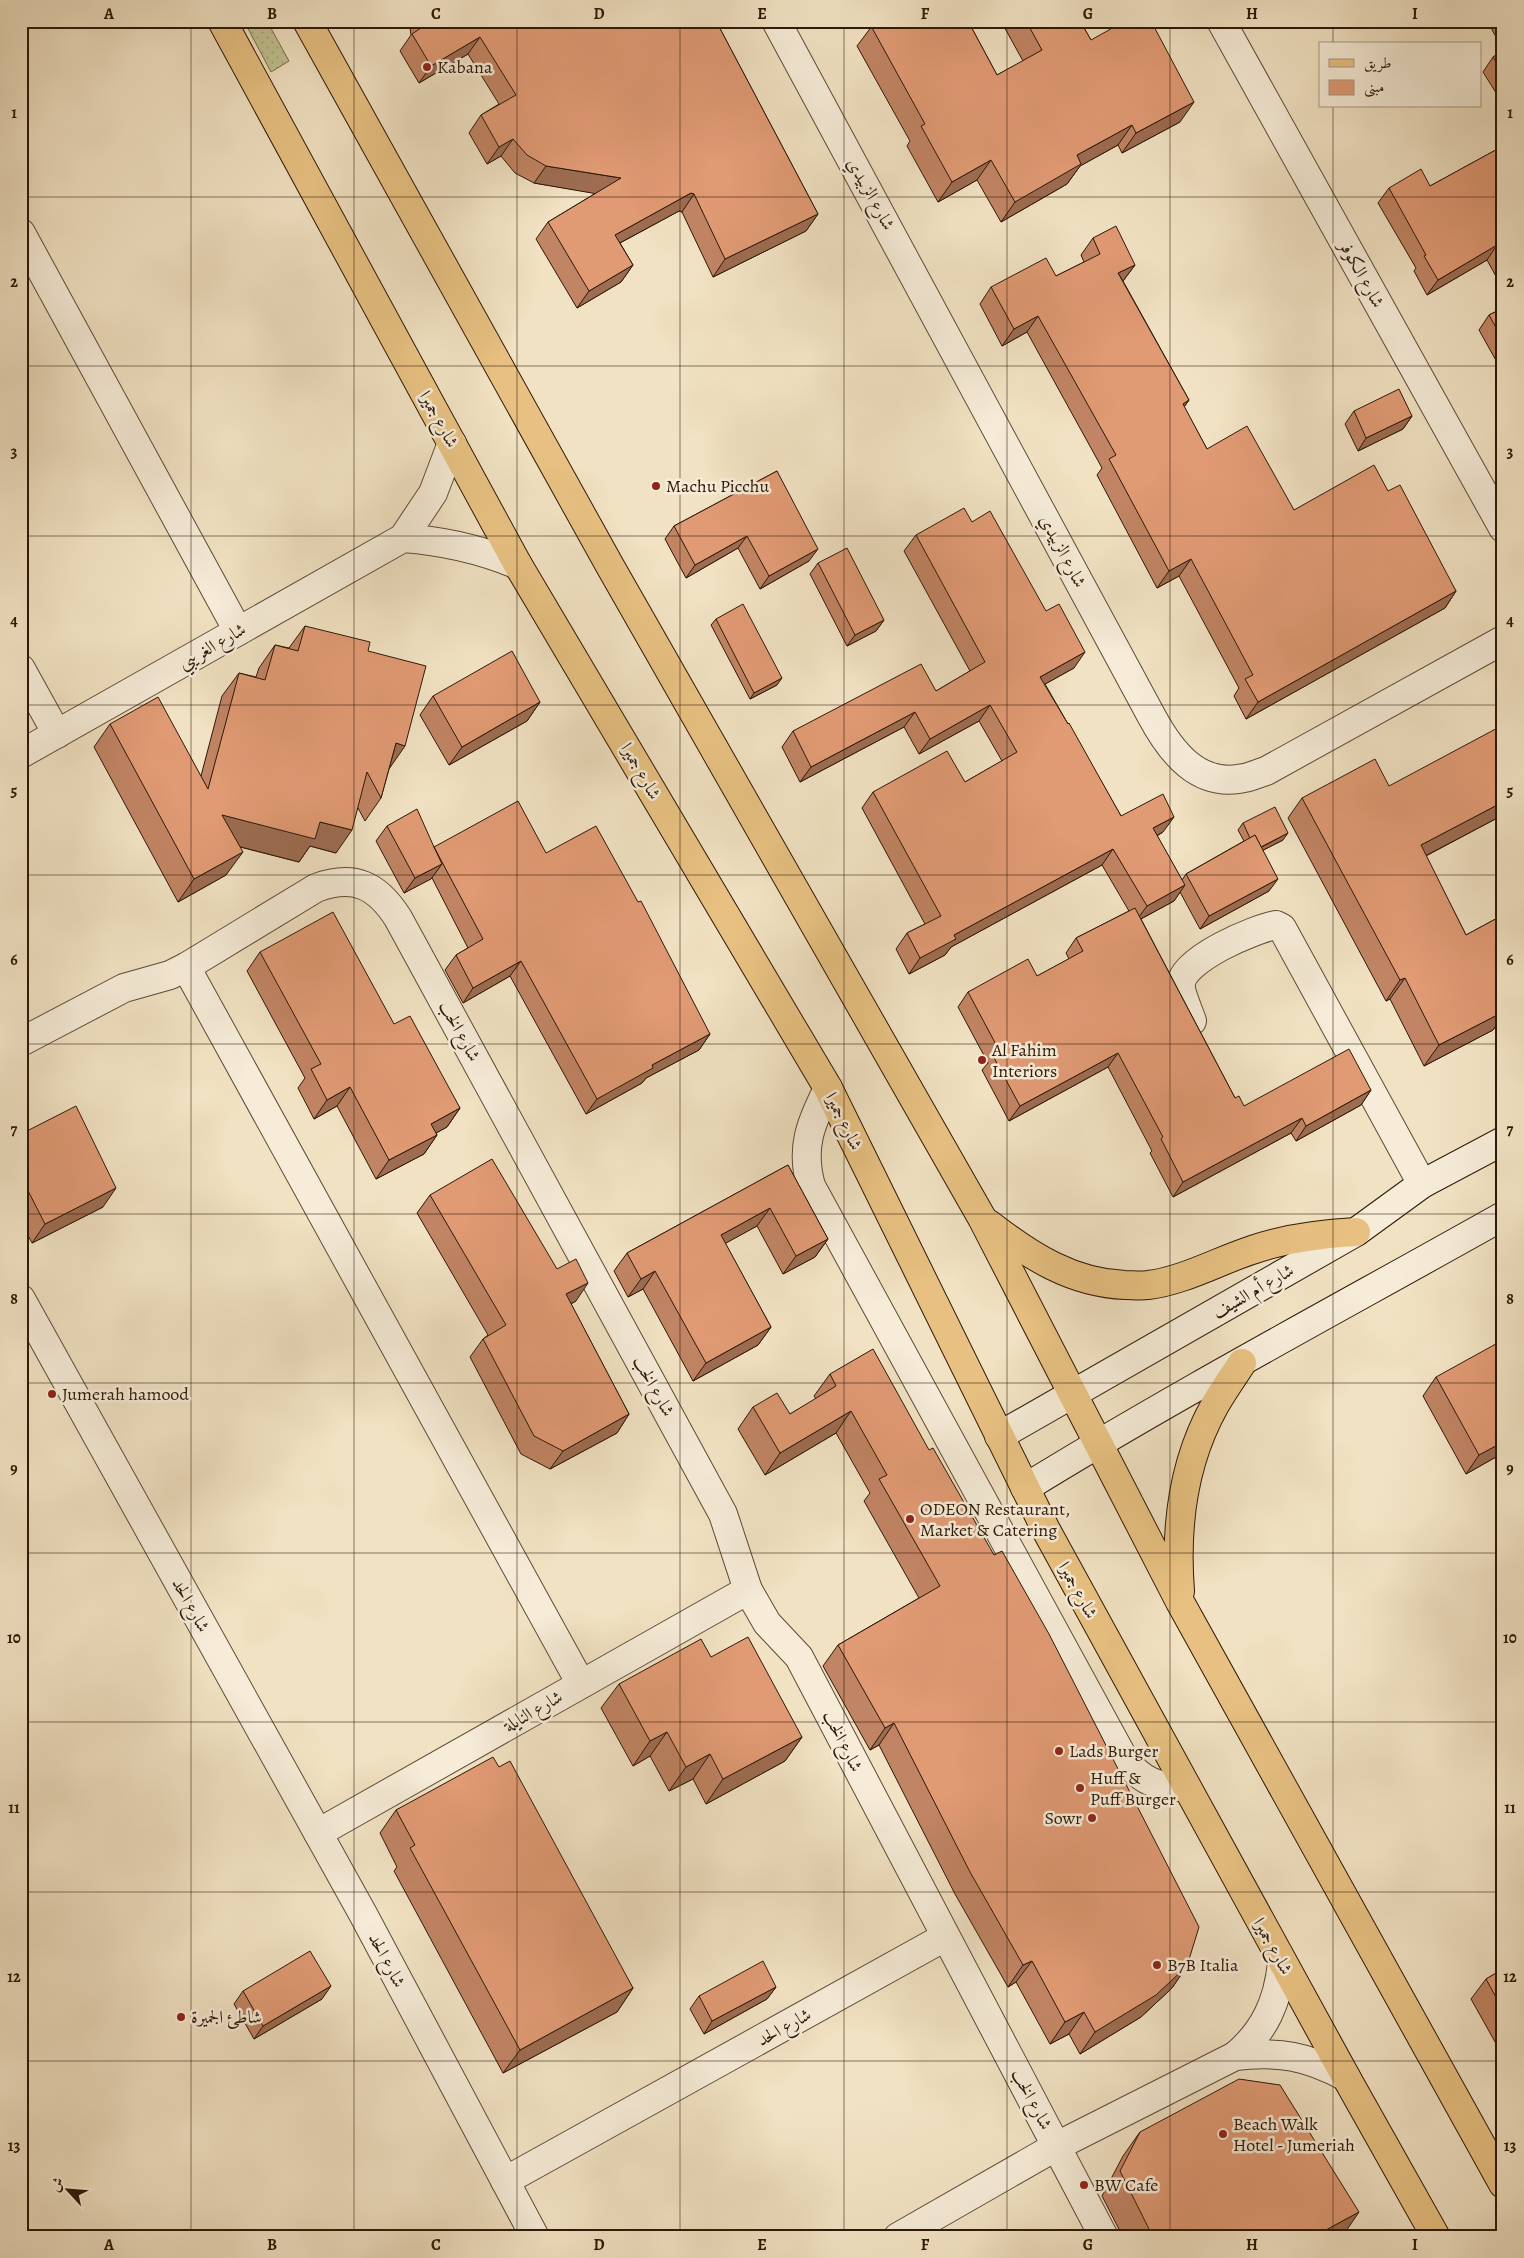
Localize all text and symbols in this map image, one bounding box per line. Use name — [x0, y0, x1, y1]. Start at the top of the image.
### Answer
text: A — [103, 3, 115, 25]
text: B — [267, 3, 277, 25]
text: C — [431, 3, 441, 25]
text: D — [593, 3, 605, 25]
text: E — [757, 3, 767, 25]
text: F — [921, 3, 930, 25]
text: G — [1083, 3, 1093, 25]
text: H — [1246, 3, 1258, 25]
text: I — [1412, 3, 1418, 25]
legend — [1319, 42, 1482, 108]
text: طريق — [1364, 53, 1391, 73]
place label: Kabana — [437, 55, 493, 79]
marker: Kabana — [421, 61, 433, 73]
text: مبنى — [1364, 77, 1384, 98]
text: 1 — [11, 102, 17, 124]
text: 1 — [1507, 102, 1513, 124]
street label: شارع الزبيدي — [839, 154, 901, 236]
street label: شارع الكوفر — [1330, 234, 1390, 313]
text: 2 — [10, 271, 18, 293]
text: 2 — [1506, 271, 1514, 293]
street label: شارع جميرا — [411, 386, 464, 453]
text: 3 — [11, 441, 18, 463]
text: 3 — [1507, 441, 1514, 463]
place label: Machu Picchu — [666, 474, 769, 498]
marker: Machu Picchu — [650, 480, 662, 492]
street label: شارع الزبيدي — [1031, 510, 1092, 593]
text: 4 — [10, 610, 18, 632]
text: 4 — [1506, 610, 1514, 632]
street label: شارع الغريبي — [174, 617, 252, 678]
street label: شارع جميرا — [613, 738, 667, 805]
text: 5 — [11, 780, 18, 802]
text: 5 — [1507, 780, 1514, 802]
text: 6 — [10, 949, 18, 971]
text: 6 — [1506, 949, 1514, 971]
street label: شارع الخب — [431, 996, 486, 1067]
place label: Al Fahim Interiors — [991, 1038, 1057, 1083]
marker: Al Fahim Interiors — [976, 1054, 988, 1066]
street label: شارع جميرا — [817, 1088, 868, 1155]
text: 7 — [11, 1119, 18, 1141]
text: 7 — [1507, 1119, 1514, 1141]
street label: شارع أم الشيف — [1207, 1257, 1300, 1327]
text: 8 — [10, 1288, 18, 1310]
text: 8 — [1506, 1288, 1514, 1310]
street label: شارع الخب — [625, 1351, 680, 1422]
place label: Jumerah hamood — [62, 1382, 189, 1406]
marker: Jumerah hamood — [46, 1388, 58, 1400]
text: 9 — [10, 1458, 18, 1480]
text: 9 — [1506, 1458, 1514, 1480]
place label: ODEON Restaurant, Market & Catering — [920, 1497, 1070, 1542]
marker: ODEON Restaurant, Market & Catering — [904, 1513, 916, 1525]
street label: شارع جميرا — [1050, 1557, 1103, 1624]
street label: شارع الحد — [164, 1574, 216, 1638]
text: 10 — [7, 1627, 21, 1649]
text: 10 — [1503, 1627, 1517, 1649]
street label: شارع النايلة — [498, 1684, 568, 1741]
street label: شارع الخب — [815, 1706, 869, 1777]
place label: Lads Burger — [1069, 1739, 1158, 1763]
marker: Lads Burger — [1053, 1745, 1065, 1757]
place label: Huff & Puff Burger — [1090, 1766, 1176, 1811]
marker: Huff & Puff Burger — [1074, 1782, 1086, 1794]
text: 11 — [8, 1797, 20, 1819]
text: 11 — [1504, 1797, 1516, 1819]
place label: Sowr — [1045, 1806, 1082, 1830]
marker: Sowr — [1086, 1812, 1098, 1824]
street label: شارع جميرا — [1245, 1913, 1298, 1980]
street label: شارع الحد — [360, 1929, 411, 1993]
place label: B7B Italia — [1167, 1953, 1239, 1977]
marker: B7B Italia — [1151, 1959, 1163, 1971]
text: 12 — [7, 1966, 21, 1988]
text: 12 — [1503, 1966, 1517, 1988]
street label: شارع الحد — [753, 2002, 817, 2054]
place label: شاطئ الجميرة — [191, 2005, 262, 2029]
marker: شاطئ الجميرة — [175, 2011, 187, 2023]
street label: شارع الخب — [1003, 2064, 1058, 2135]
place label: Beach Walk Hotel - Jumeriah — [1233, 2112, 1355, 2157]
marker: Beach Walk Hotel - Jumeriah — [1217, 2128, 1229, 2140]
text: 13 — [8, 2135, 20, 2157]
text: 13 — [1504, 2135, 1516, 2157]
north arrow — [42, 2166, 92, 2216]
place label: BW Cafe — [1094, 2173, 1158, 2197]
text: ش — [45, 2174, 68, 2195]
marker: BW Cafe — [1078, 2179, 1090, 2191]
text: A — [103, 2234, 115, 2256]
text: B — [267, 2234, 277, 2256]
text: C — [431, 2234, 441, 2256]
text: D — [593, 2234, 605, 2256]
text: E — [757, 2234, 767, 2256]
text: F — [921, 2234, 930, 2256]
text: G — [1083, 2234, 1093, 2256]
text: H — [1246, 2234, 1258, 2256]
text: I — [1412, 2234, 1418, 2256]

